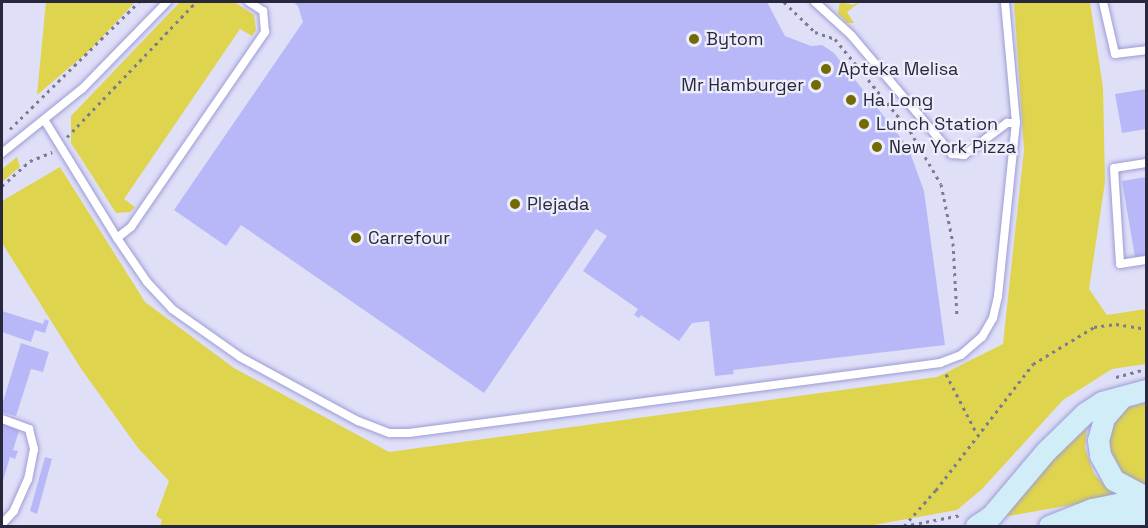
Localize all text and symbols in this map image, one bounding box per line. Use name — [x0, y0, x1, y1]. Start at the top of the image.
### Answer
place label: Bytom — [706, 28, 763, 50]
marker: Bytom — [687, 32, 701, 46]
place label: Apteka Melisa — [838, 58, 958, 80]
marker: Apteka Melisa — [819, 62, 833, 76]
place label: Mr Hamburger — [681, 74, 804, 96]
marker: Mr Hamburger — [809, 78, 823, 92]
place label: Ha Long — [863, 89, 933, 111]
marker: Ha Long — [844, 93, 858, 107]
place label: Lunch Station — [876, 113, 998, 135]
marker: Lunch Station — [857, 117, 871, 131]
place label: New York Pizza — [889, 136, 1016, 158]
marker: New York Pizza — [870, 140, 884, 154]
place label: Plejada — [527, 193, 589, 215]
marker: Plejada — [508, 197, 522, 211]
place label: Carrefour — [368, 227, 450, 249]
marker: Carrefour — [349, 231, 363, 245]

